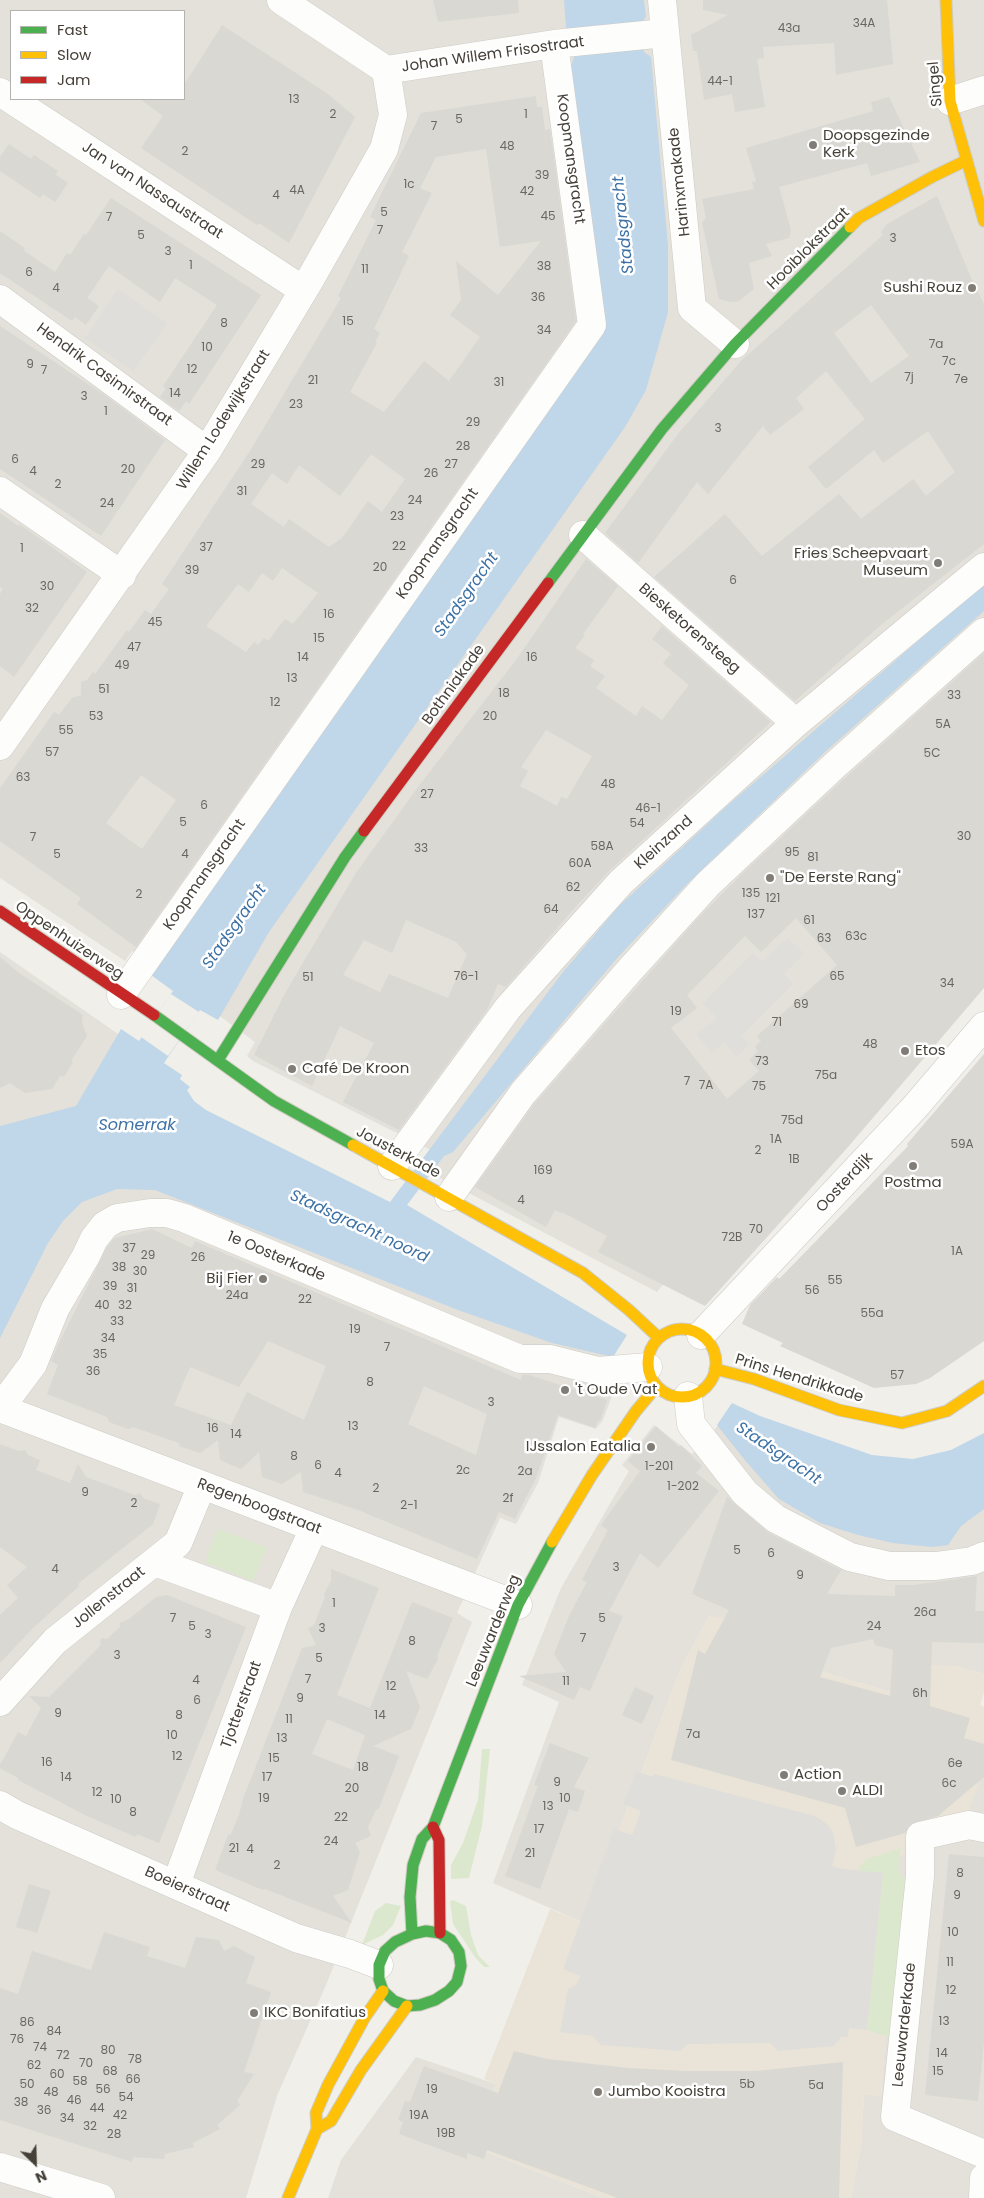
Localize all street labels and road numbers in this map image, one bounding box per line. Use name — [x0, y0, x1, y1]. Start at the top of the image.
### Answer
street label: Johan Willem Frisostraat — [401, 33, 585, 77]
street label: Singel — [925, 61, 947, 107]
street label: Koopmansgracht — [552, 93, 588, 225]
street label: Harinxmakade — [665, 127, 695, 237]
street label: Jan van Nassaustraat — [78, 139, 226, 243]
street label: Hooiblokstraat — [764, 204, 854, 294]
street label: Hendrik Casimirstraat — [33, 320, 175, 430]
street label: Willem Lodewijkstraat — [173, 347, 275, 493]
street label: Koopmansgracht — [393, 485, 483, 603]
street label: Biesketorensteeg — [635, 580, 743, 678]
street label: Bothniakade — [419, 641, 489, 729]
street label: Kleinzand — [631, 812, 697, 874]
street label: Koopmansgracht — [160, 816, 250, 934]
street label: Oppenhuizerweg — [11, 898, 127, 984]
street label: Jousterkade — [353, 1123, 443, 1183]
street label: Oosterdijk — [813, 1149, 877, 1217]
street label: 1e Oosterkade — [224, 1228, 328, 1286]
street label: Prins Hendrikkade — [733, 1351, 865, 1407]
street label: Regenboogstraat — [194, 1475, 324, 1539]
street label: Jollenstraat — [69, 1563, 149, 1633]
street label: Leeuwarderweg — [463, 1572, 525, 1690]
street label: Tjotterstraat — [218, 1659, 266, 1751]
street label: Boeierstraat — [142, 1863, 232, 1917]
street label: Leeuwarderkade — [890, 1962, 920, 2088]

